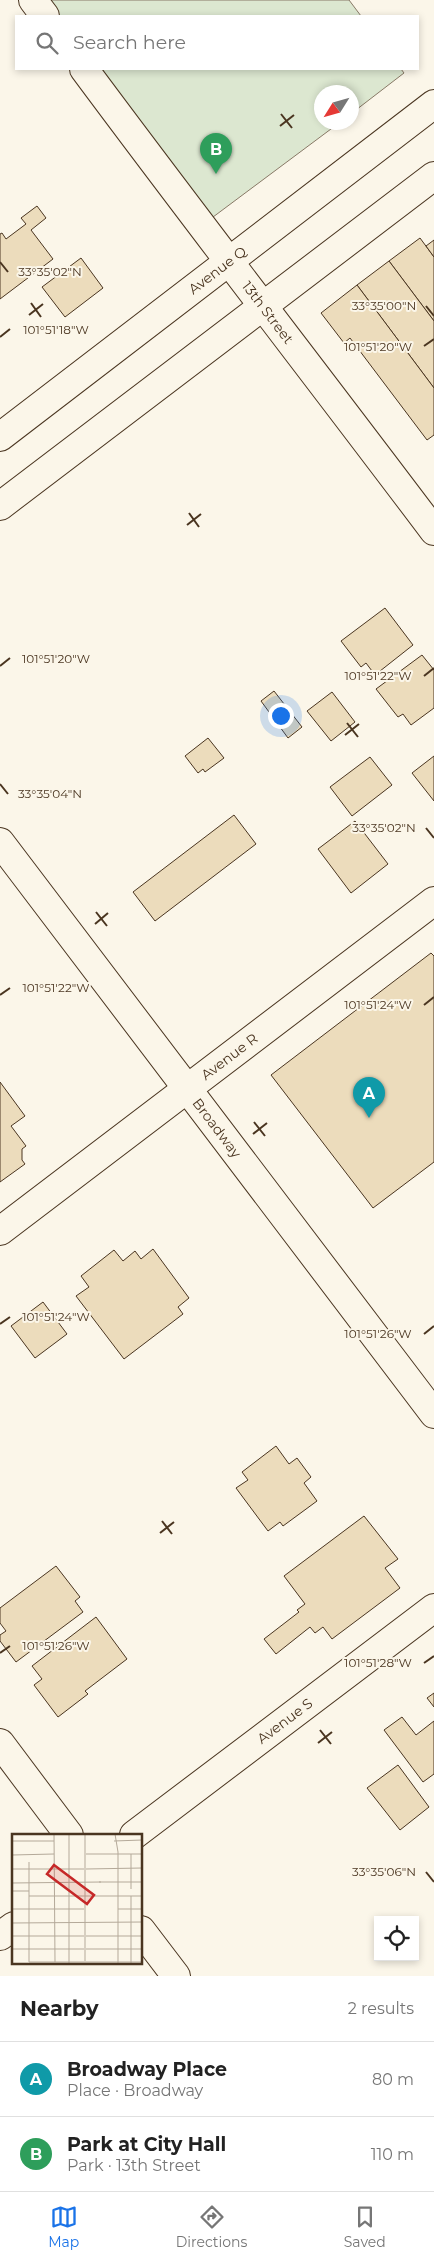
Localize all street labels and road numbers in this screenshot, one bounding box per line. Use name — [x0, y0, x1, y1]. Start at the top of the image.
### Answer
street label: Avenue Q — [185, 242, 250, 298]
street label: 13th Street — [238, 277, 298, 348]
street label: Avenue R — [197, 1029, 261, 1084]
street label: Broadway — [189, 1095, 246, 1162]
street label: Avenue S — [253, 1694, 316, 1748]

